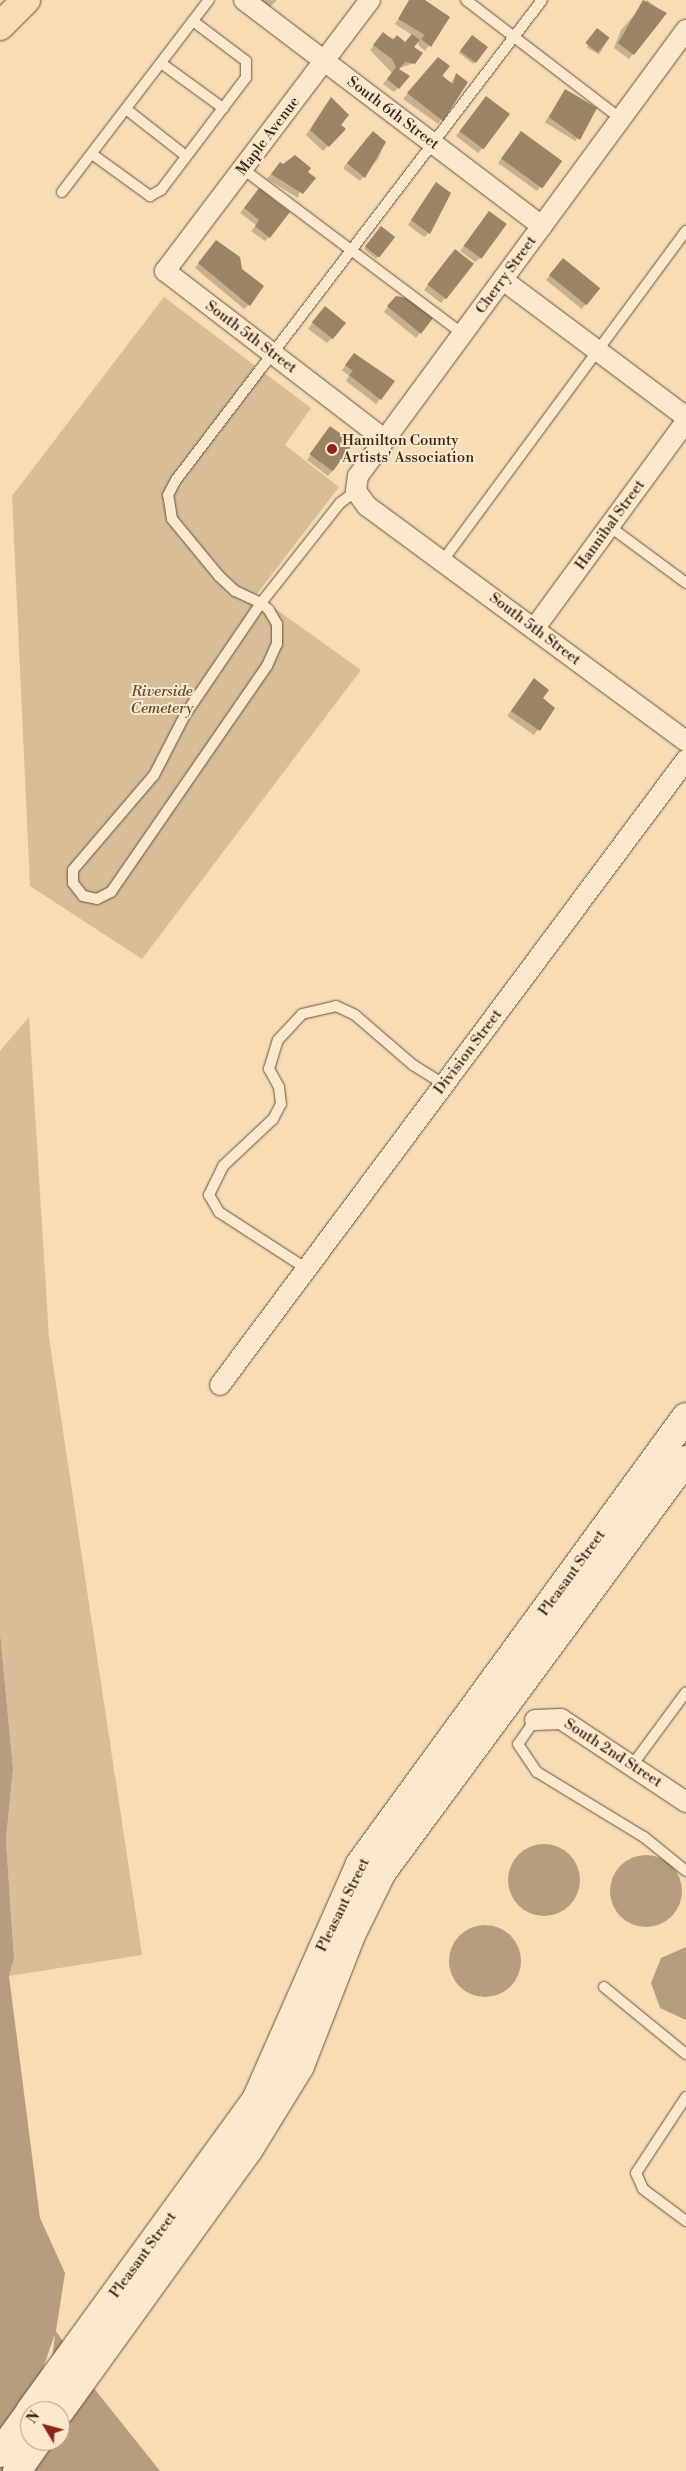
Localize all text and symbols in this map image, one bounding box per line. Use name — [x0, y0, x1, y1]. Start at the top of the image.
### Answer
street label: South 6th Street — [343, 73, 443, 153]
street label: Maple Avenue — [233, 93, 303, 179]
street label: Cherry Street — [472, 233, 540, 317]
street label: South 5th Street — [202, 297, 300, 377]
place label: Hamilton County Artists' Association — [342, 431, 474, 466]
marker: Hamilton County Artists' Association — [326, 443, 338, 455]
street label: Hannibal Street — [571, 476, 649, 574]
street label: South 5th Street — [486, 589, 584, 669]
park label: Riverside Cemetery — [131, 682, 193, 717]
street label: Division Street — [430, 1006, 506, 1098]
street label: Pleasant Street — [535, 1526, 609, 1620]
street label: South 2nd Street — [561, 1715, 665, 1791]
street label: Pleasant Street — [313, 1855, 373, 1955]
street label: Pleasant Street — [106, 2208, 180, 2302]
north arrow — [20, 2401, 70, 2451]
text: N — [23, 2408, 44, 2427]

